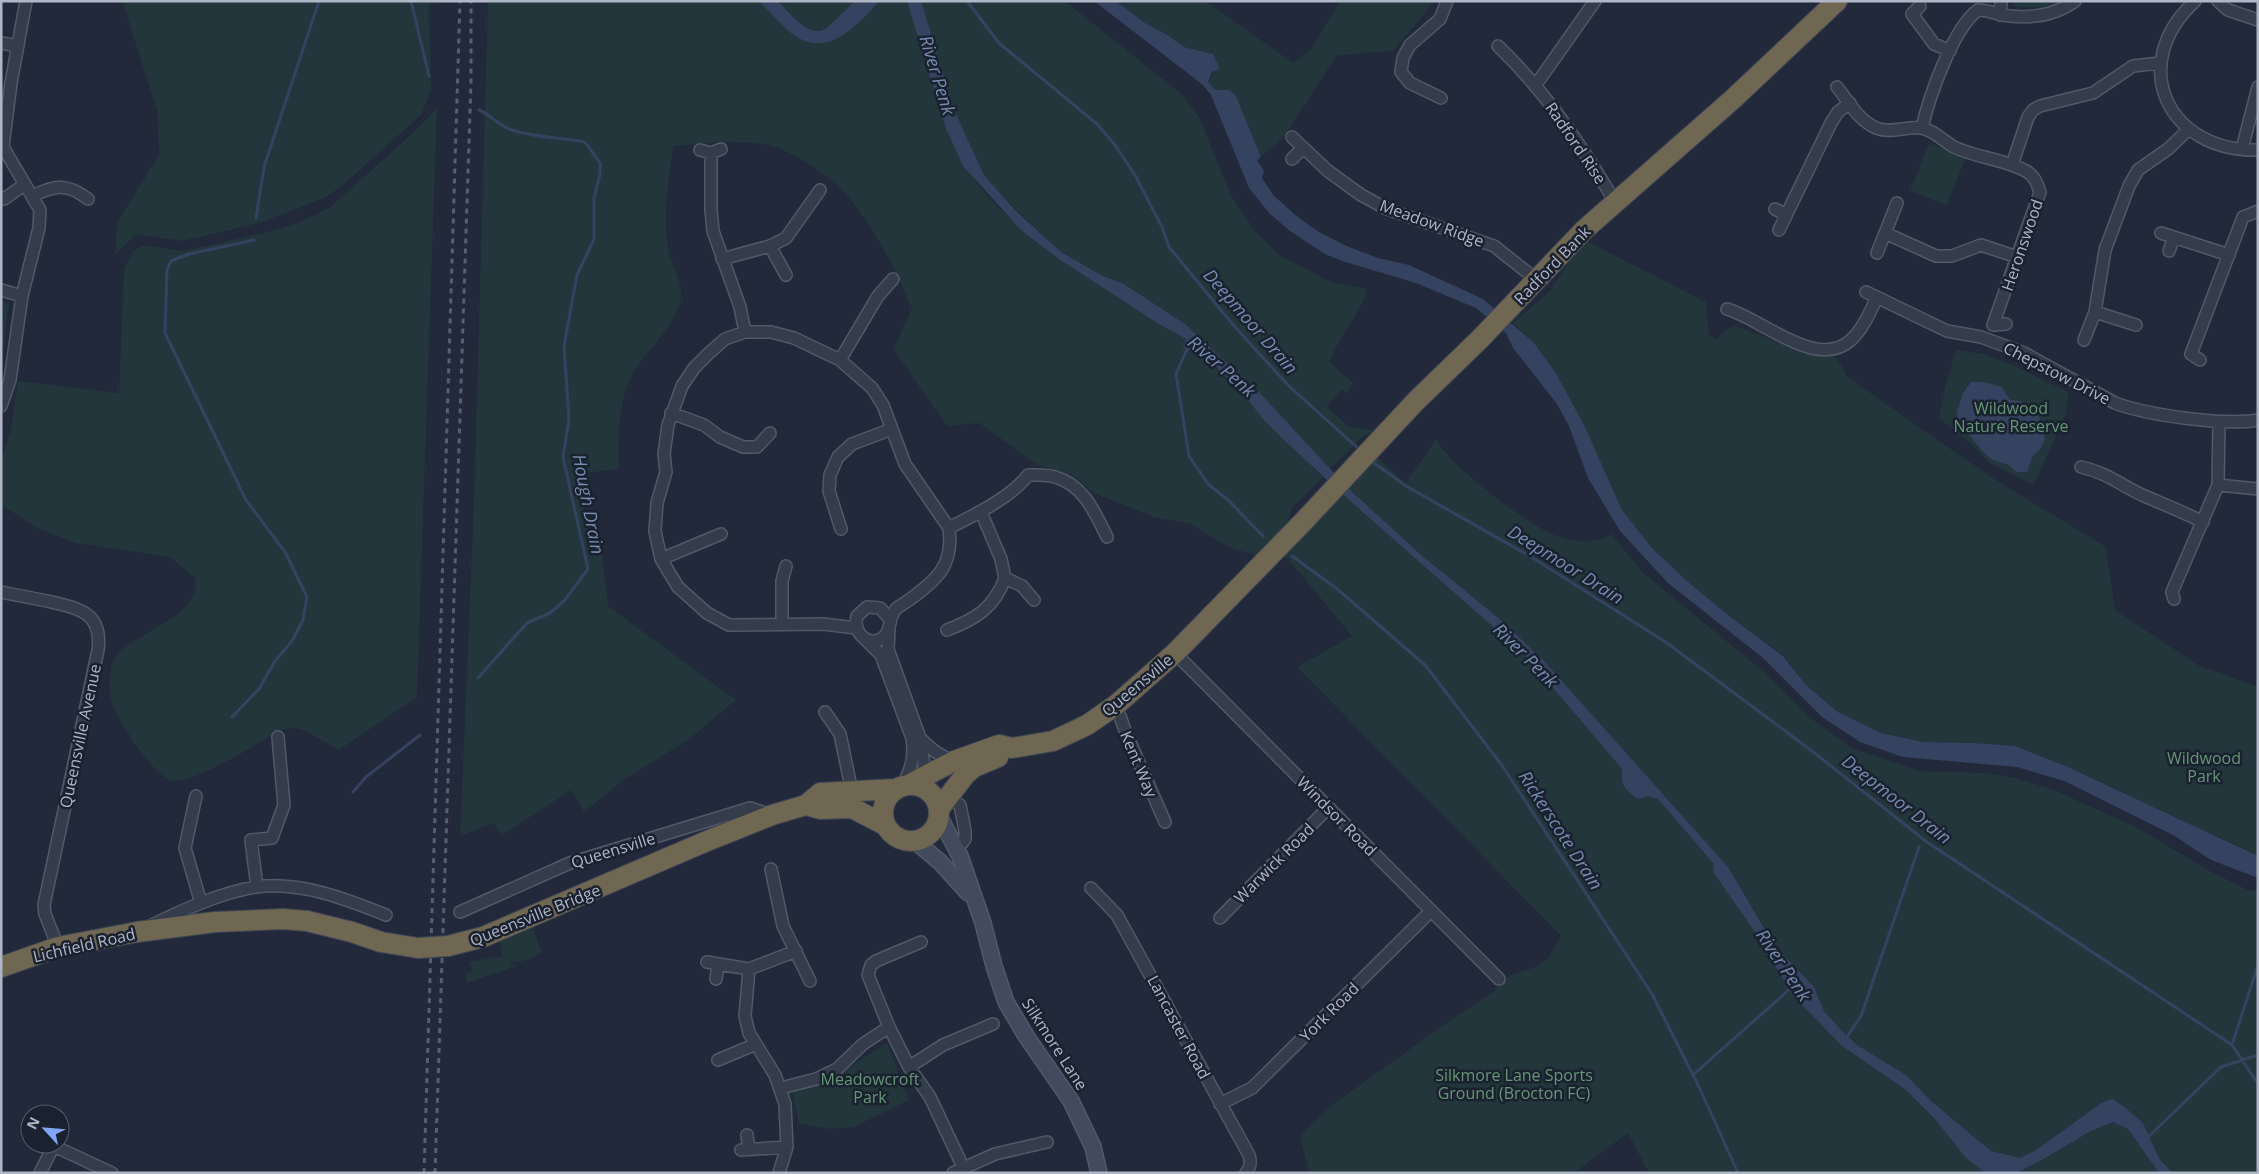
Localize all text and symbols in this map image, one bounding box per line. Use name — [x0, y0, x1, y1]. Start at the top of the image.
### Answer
water label: River Penk — [915, 32, 962, 119]
street label: Radford Rise — [1540, 98, 1612, 188]
street label: Meadow Ridge — [1377, 194, 1487, 252]
street label: Heronswood — [1996, 196, 2048, 294]
street label: Radford Bank — [1509, 220, 1596, 309]
water label: Deepmoor Drain — [1199, 263, 1303, 379]
water label: River Penk — [1183, 330, 1262, 403]
street label: Chepstow Drive — [2000, 337, 2114, 409]
park label: Wildwood Nature Reserve — [1953, 397, 2069, 437]
water label: Hough Drain — [568, 452, 610, 556]
water label: Deepmoor Drain — [1504, 519, 1628, 609]
water label: River Penk — [1488, 617, 1564, 693]
street label: Queensville — [1097, 649, 1177, 721]
street label: Queensville Avenue — [54, 662, 106, 810]
street label: Kent Way — [1115, 727, 1163, 801]
park label: Wildwood Park — [2167, 747, 2241, 787]
water label: Deepmoor Drain — [1837, 749, 1957, 849]
water label: Rickerscote Drain — [1513, 766, 1609, 894]
street label: Windsor Road — [1292, 771, 1382, 861]
street label: Warwick Road — [1229, 818, 1319, 908]
street label: Queensville — [568, 827, 658, 873]
street label: Queensville Bridge — [466, 879, 604, 951]
street label: Lichfield Road — [31, 923, 137, 967]
water label: River Penk — [1751, 924, 1818, 1007]
street label: Lancaster Road — [1142, 971, 1216, 1083]
street label: York Road — [1294, 977, 1364, 1047]
street label: Silkmore Lane — [1017, 994, 1093, 1094]
park label: Silkmore Lane Sports Ground (Brocton FC) — [1435, 1064, 1593, 1104]
park label: Meadowcroft Park — [821, 1068, 920, 1108]
north arrow — [20, 1104, 70, 1154]
text: N — [22, 1114, 44, 1132]

